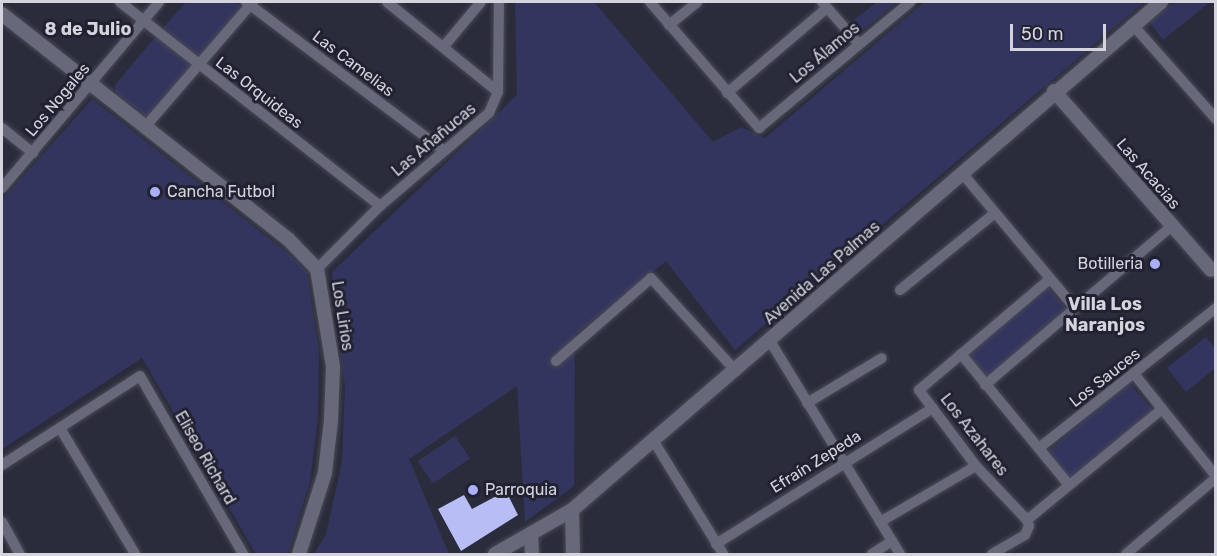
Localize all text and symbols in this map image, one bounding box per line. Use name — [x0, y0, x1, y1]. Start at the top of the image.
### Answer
scale bar — [1013, 12, 1109, 50]
district label: 8 de Julio — [45, 18, 131, 40]
street label: Los Álamos — [786, 18, 864, 88]
text: 50 m — [1021, 23, 1064, 45]
street label: Las Camelias — [308, 27, 398, 101]
street label: Las Orquideas — [212, 53, 306, 133]
street label: Los Nogales — [22, 59, 94, 141]
street label: Las Añañucas — [388, 99, 480, 181]
street label: Las Acacias — [1112, 135, 1184, 213]
place label: Cancha Futbol — [167, 182, 275, 202]
marker: Cancha Futbol — [148, 185, 162, 199]
street label: Avenida Las Palmas — [760, 217, 884, 329]
place label: Botilleria — [1078, 254, 1143, 274]
marker: Botilleria — [1148, 257, 1162, 271]
street label: Los Lirios — [327, 280, 357, 352]
district label: Villa Los Naranjos — [1065, 294, 1145, 336]
street label: Los Sauces — [1066, 344, 1144, 412]
street label: Los Azahares — [936, 390, 1012, 480]
street label: Eliseo Richard — [170, 408, 240, 508]
street label: Efraín Zepeda — [767, 427, 865, 497]
place label: Parroquia — [485, 480, 557, 500]
marker: Parroquia — [466, 483, 480, 497]

